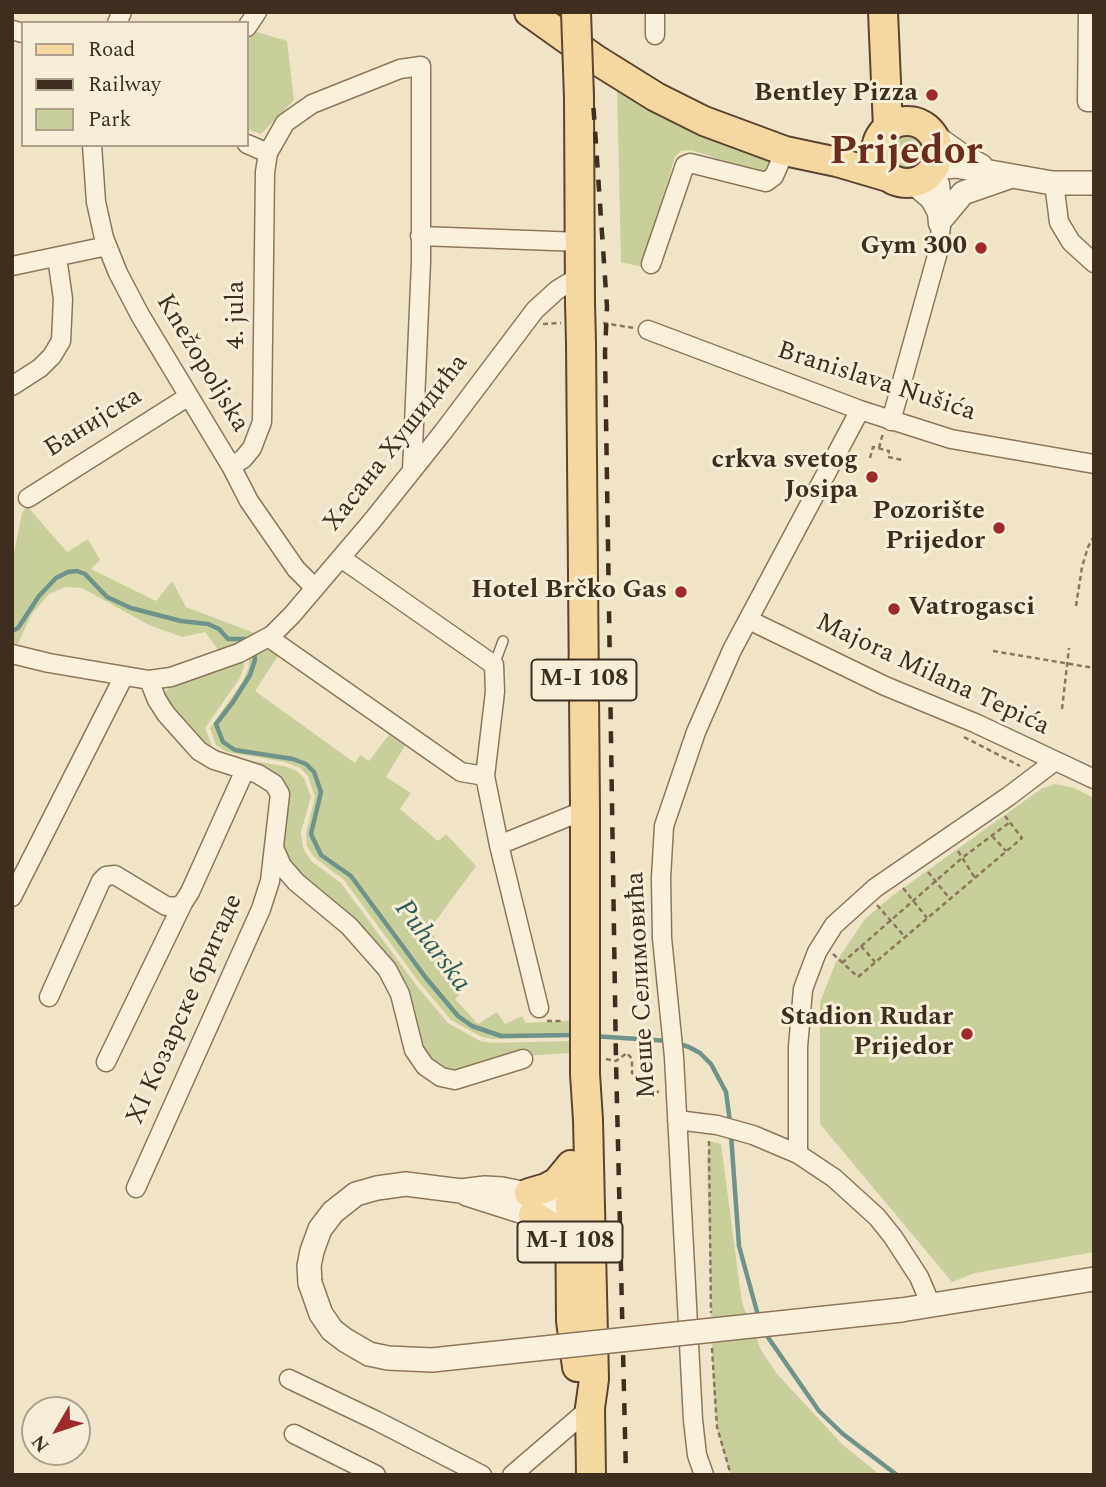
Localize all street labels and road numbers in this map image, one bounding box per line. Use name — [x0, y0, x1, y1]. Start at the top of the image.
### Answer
street label: 4. jula — [222, 280, 254, 350]
street label: Knežopoljska — [148, 289, 254, 439]
street label: Branislava Nušića — [773, 336, 979, 430]
street label: Хасана Хушидића — [318, 349, 476, 539]
street label: Банијска — [40, 382, 148, 466]
street label: Majora Milana Tepića — [810, 608, 1054, 744]
road number: M-I 108 — [532, 660, 636, 700]
street label: Меше Селимовића — [621, 871, 665, 1099]
street label: XI Козарске бригаде — [121, 890, 251, 1130]
road number: M-I 108 — [518, 1222, 622, 1262]

